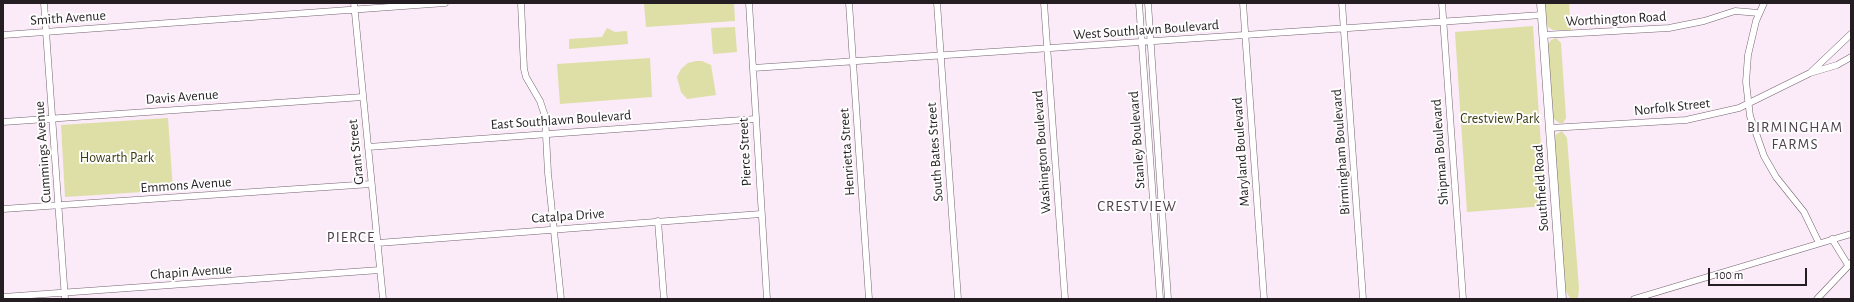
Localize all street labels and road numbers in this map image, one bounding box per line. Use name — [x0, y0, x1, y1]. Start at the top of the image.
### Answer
street label: Smith Avenue — [30, 7, 106, 29]
street label: Worthington Road — [1565, 8, 1667, 30]
street label: West Southlawn Boulevard — [1072, 17, 1220, 43]
street label: Davis Avenue — [145, 86, 219, 108]
street label: Birmingham Boulevard — [1328, 88, 1354, 216]
street label: Washington Boulevard — [1029, 90, 1055, 214]
street label: Stanley Boulevard — [1125, 91, 1149, 189]
street label: Norfolk Street — [1633, 95, 1711, 119]
street label: Maryland Boulevard — [1229, 97, 1253, 207]
street label: Shipman Boulevard — [1428, 98, 1452, 206]
street label: Cummings Avenue — [31, 100, 55, 204]
street label: South Bates Street — [923, 102, 947, 202]
street label: East Southlawn Boulevard — [490, 107, 632, 133]
street label: Henrietta Street — [836, 108, 858, 196]
street label: Pierce Street — [735, 117, 755, 187]
street label: Grant Street — [344, 118, 368, 186]
street label: Southfield Road — [1530, 144, 1552, 232]
street label: Emmons Avenue — [140, 173, 232, 197]
street label: Catalpa Drive — [531, 205, 605, 227]
street label: Chapin Avenue — [150, 261, 232, 283]

